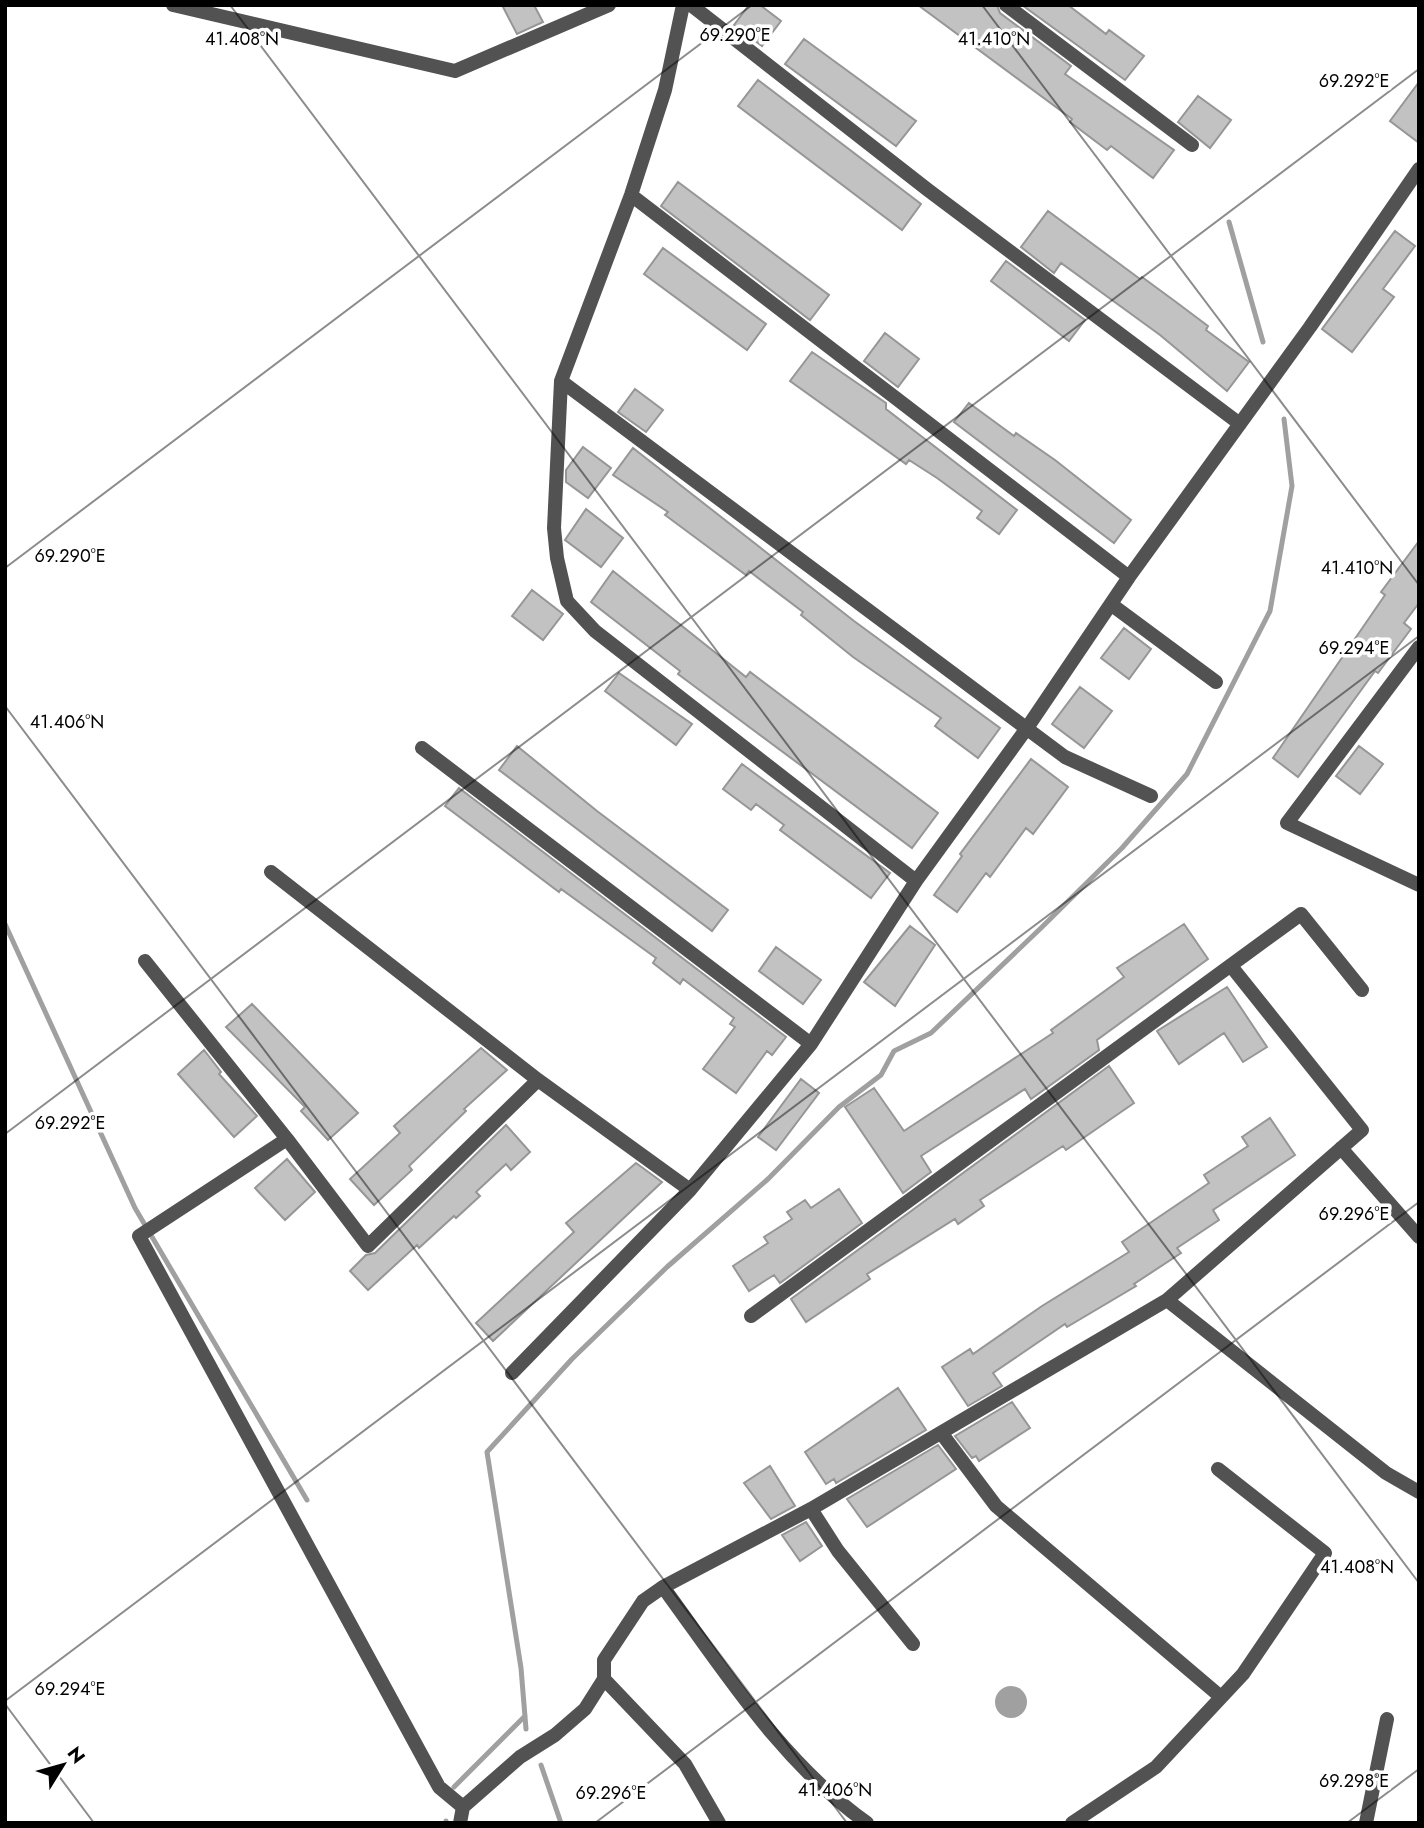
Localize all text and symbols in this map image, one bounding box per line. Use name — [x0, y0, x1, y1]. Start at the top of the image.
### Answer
text: 69.290°E — [699, 22, 771, 48]
text: 41.408°N — [205, 26, 279, 52]
text: 41.410°N — [958, 26, 1030, 52]
text: 69.292°E — [1319, 68, 1389, 94]
text: 69.290°E — [34, 543, 106, 569]
text: 41.410°N — [1321, 555, 1393, 581]
text: 69.294°E — [1319, 635, 1389, 661]
text: 41.406°N — [30, 709, 104, 735]
text: 69.292°E — [35, 1110, 105, 1136]
text: 69.296°E — [1319, 1201, 1389, 1227]
text: 41.408°N — [1320, 1554, 1394, 1580]
text: 69.294°E — [35, 1676, 105, 1702]
north arrow — [28, 1730, 98, 1800]
text: N — [61, 1741, 92, 1769]
text: 69.298°E — [1319, 1768, 1389, 1794]
text: 41.406°N — [798, 1777, 872, 1803]
text: 69.296°E — [576, 1780, 646, 1806]

